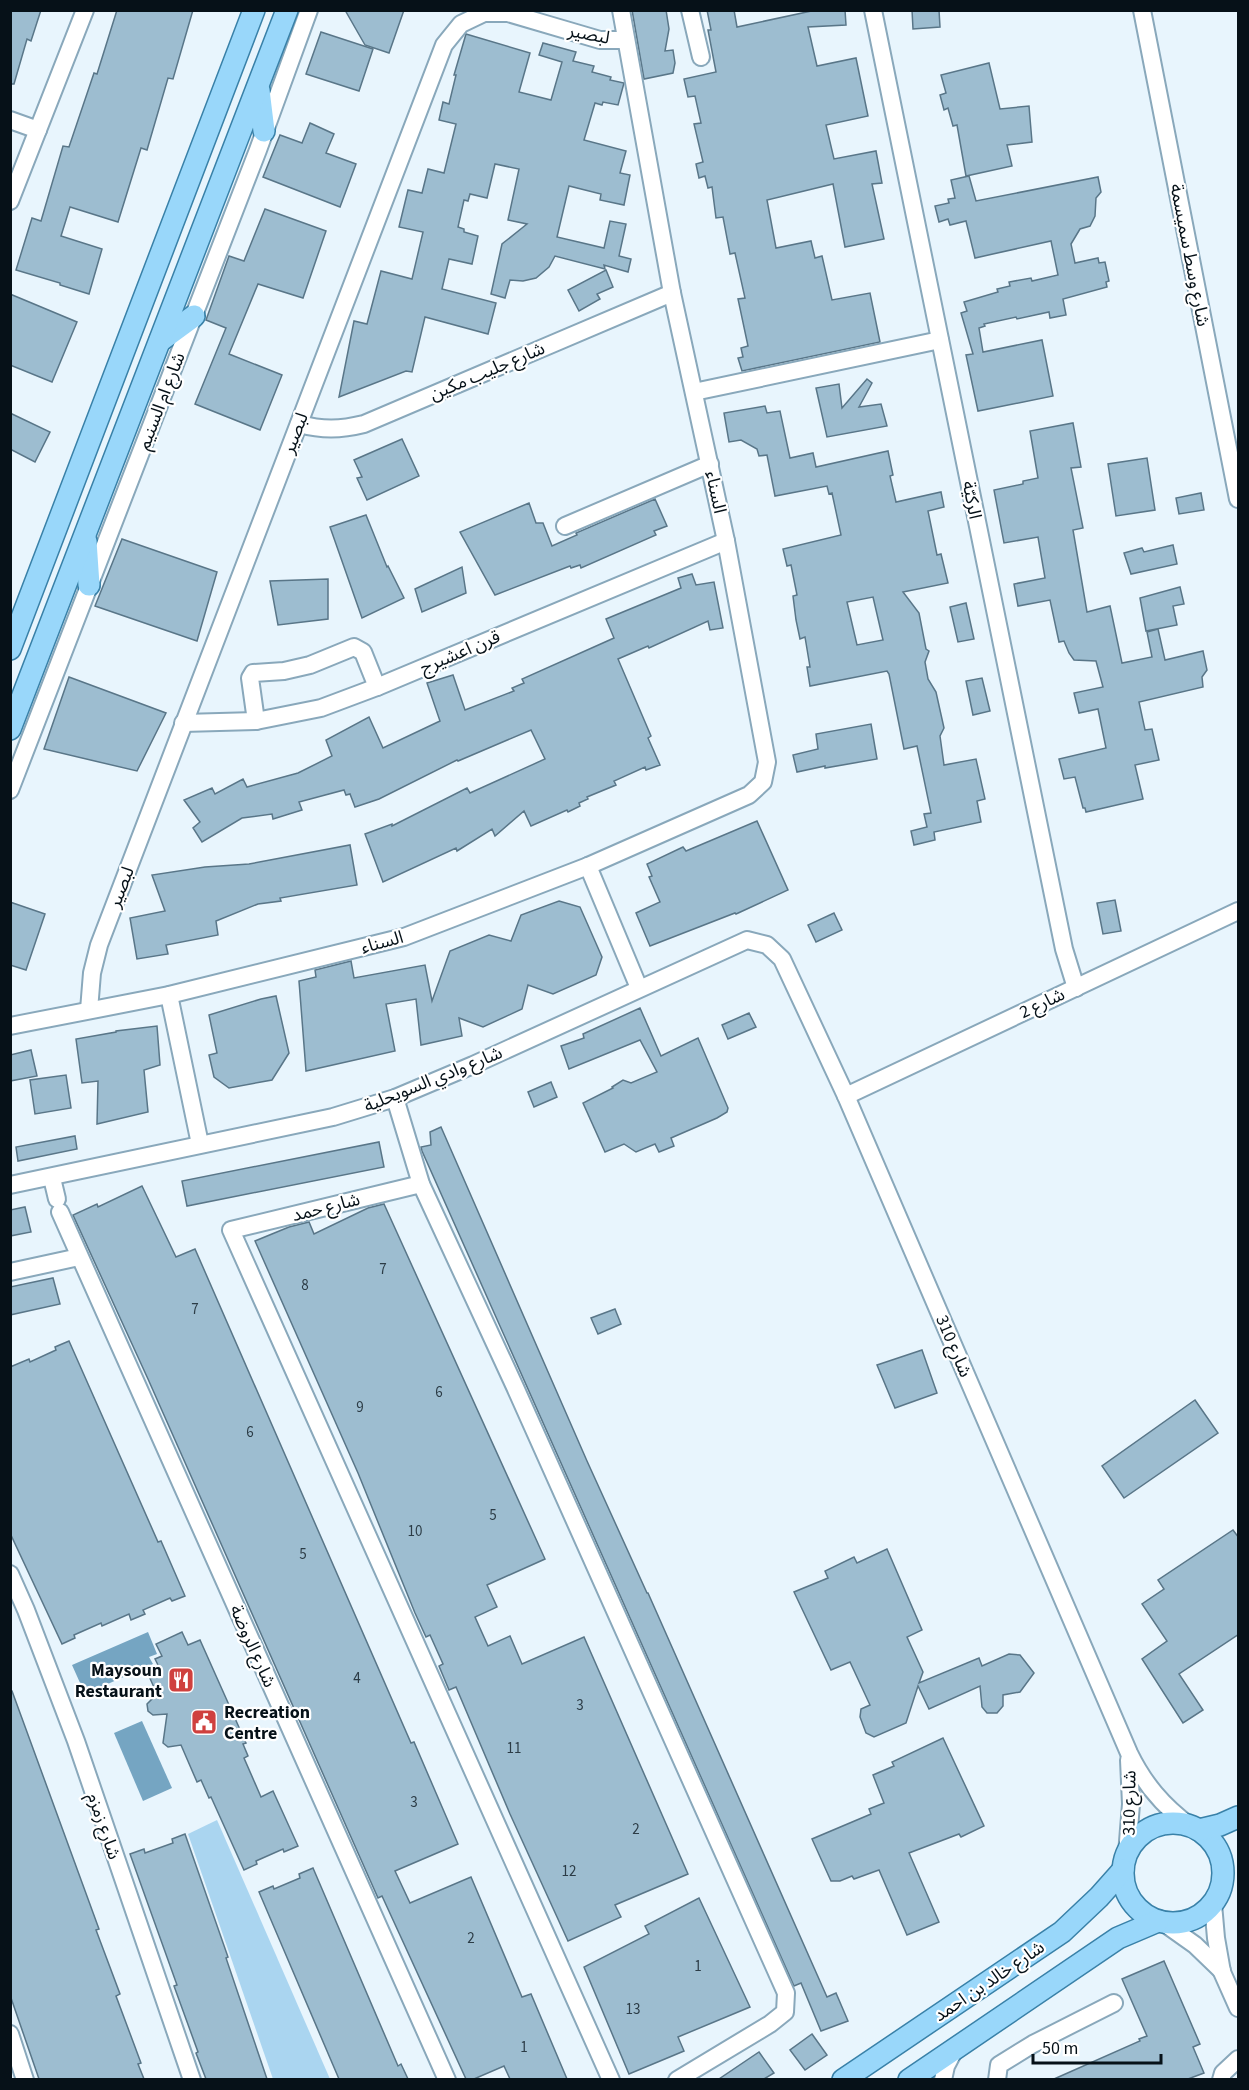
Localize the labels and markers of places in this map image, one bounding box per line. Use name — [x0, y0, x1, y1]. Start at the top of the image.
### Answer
place label: Maysoun Restaurant — [75, 1658, 162, 1704]
restaurant icon: Maysoun Restaurant — [166, 1665, 196, 1695]
place label: Recreation Centre — [224, 1700, 310, 1746]
public building icon: Recreation Centre — [189, 1707, 219, 1737]

